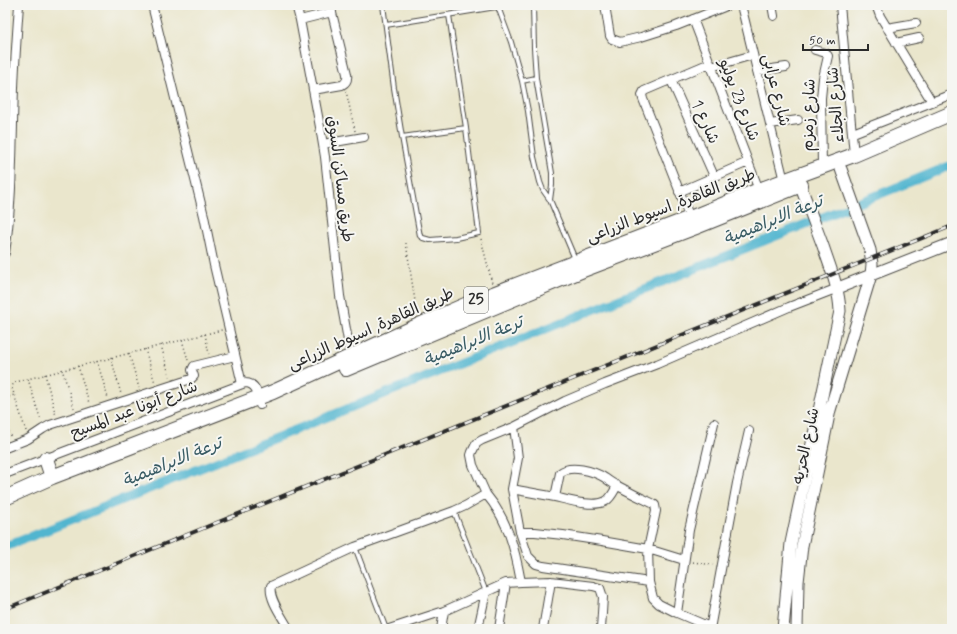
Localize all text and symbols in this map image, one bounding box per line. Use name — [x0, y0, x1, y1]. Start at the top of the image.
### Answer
scale bar — [803, 26, 868, 52]
text: 50 m — [809, 33, 836, 49]
street label: شارع عرابى — [757, 52, 795, 128]
street label: شارع 23 يوليو — [713, 55, 764, 144]
street label: شارع الجلاء — [822, 66, 850, 144]
street label: شارع زمزم — [797, 78, 822, 152]
street label: شارع 1 — [686, 97, 724, 147]
street label: طريق مساكن السوق — [322, 114, 358, 244]
street label: طريق القاهرة, اسيوط الزراعى — [583, 164, 759, 248]
water label: ترعة الابراهيمية — [720, 189, 829, 250]
street label: طريق القاهرة, اسيوط الزراعى — [285, 283, 457, 375]
road number: 25 — [464, 287, 488, 313]
water label: ترعة الابراهيمية — [420, 310, 529, 371]
street label: شارع أبونا عبد المسيح — [67, 376, 201, 444]
street label: شارع الحريه — [788, 406, 824, 486]
water label: ترعة الابراهيمية — [119, 431, 228, 492]

